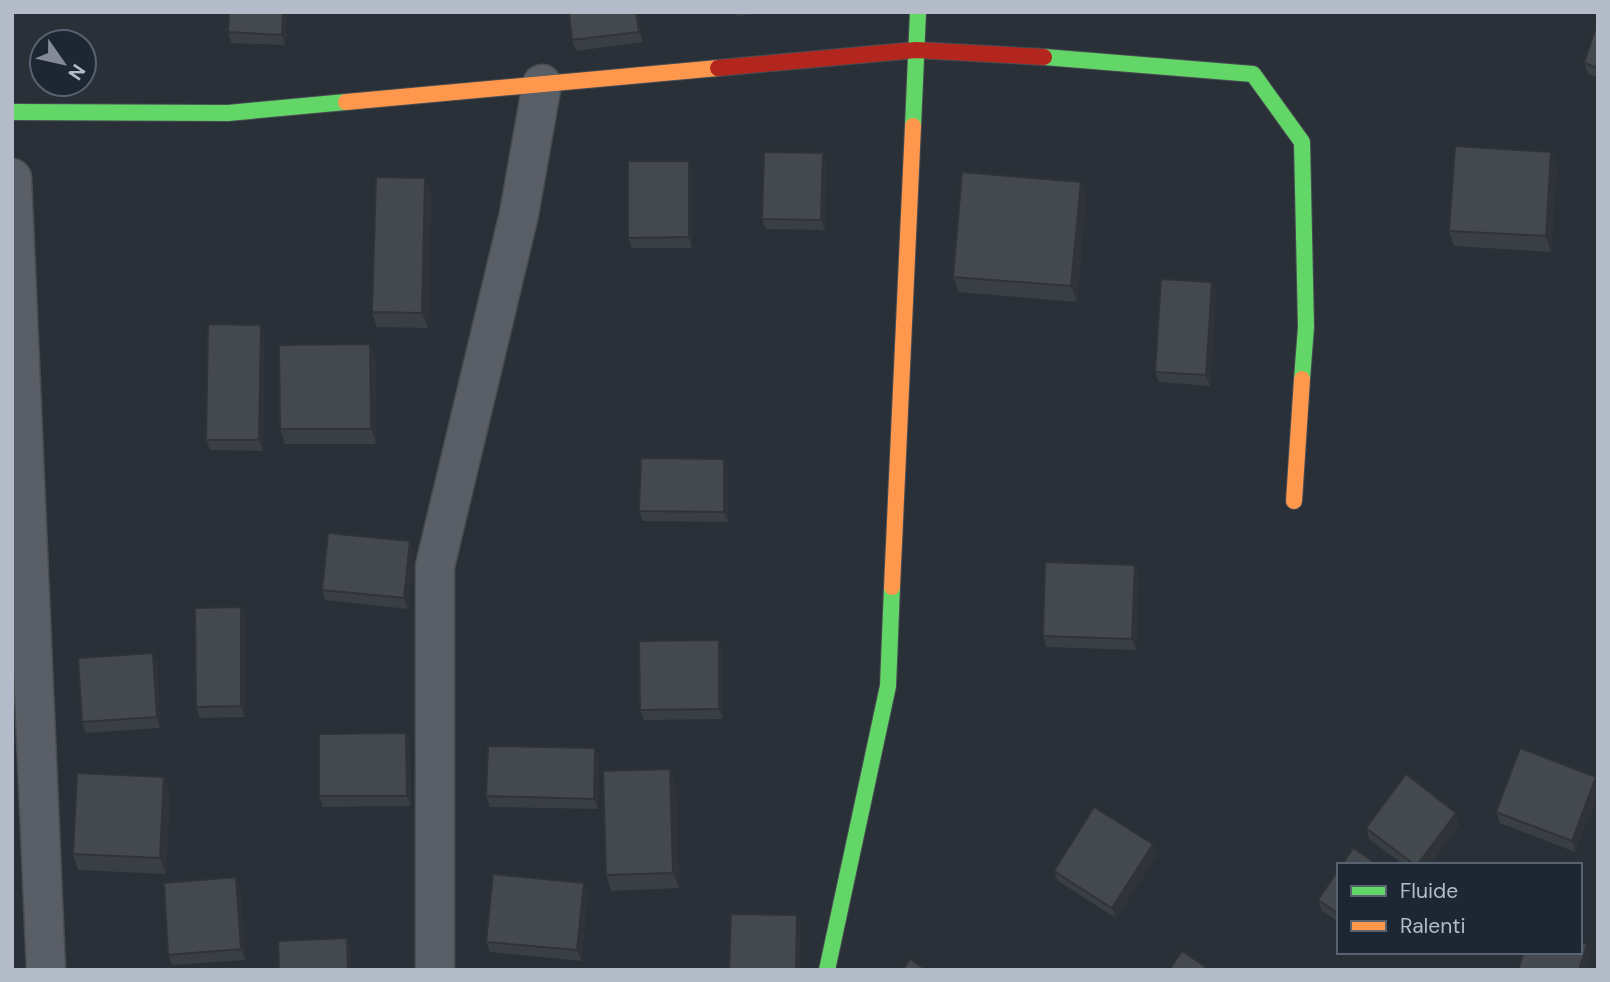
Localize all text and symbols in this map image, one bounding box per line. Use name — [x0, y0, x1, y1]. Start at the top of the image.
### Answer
north arrow — [28, 28, 98, 98]
text: N — [62, 59, 91, 85]
legend — [1337, 863, 1582, 954]
text: Fluide — [1400, 877, 1458, 905]
text: Ralenti — [1400, 912, 1466, 940]

